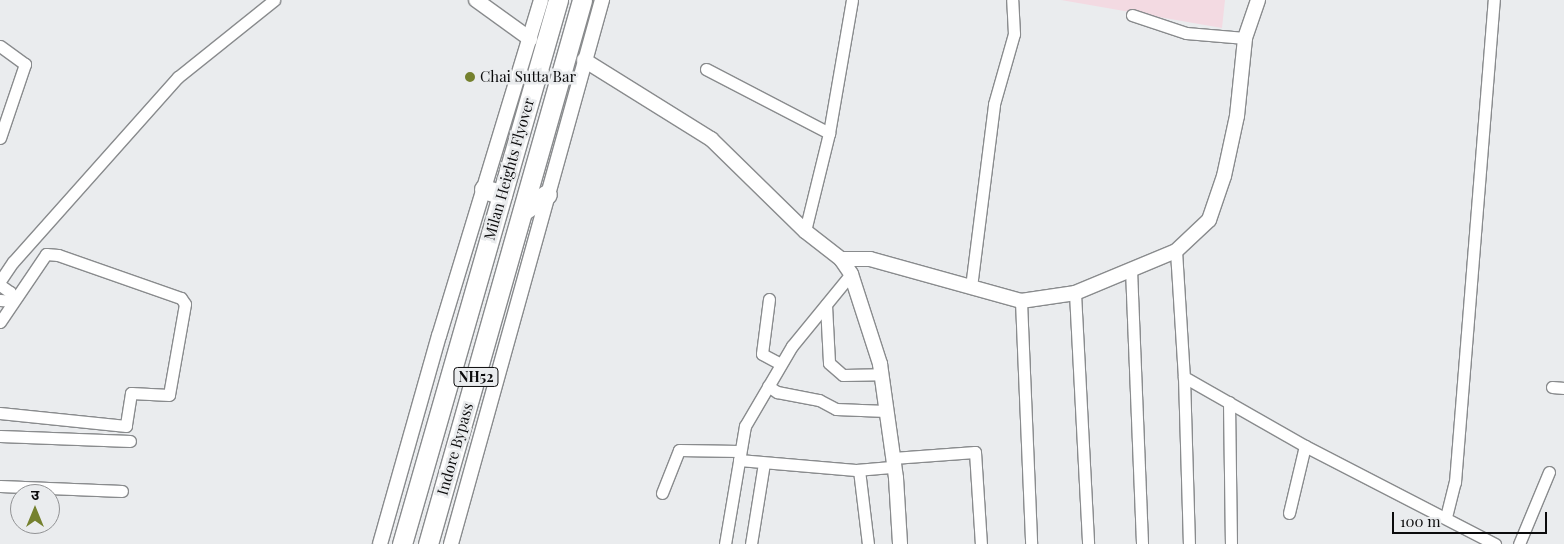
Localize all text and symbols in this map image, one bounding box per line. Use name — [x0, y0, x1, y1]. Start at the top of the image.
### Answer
place label: Chai Sutta Bar — [480, 68, 576, 86]
marker: Chai Sutta Bar — [464, 71, 476, 83]
street label: Milan Heights Flyover — [480, 96, 538, 242]
road number: NH52 — [452, 366, 500, 388]
street label: Indore Bypass — [433, 401, 477, 497]
north arrow — [10, 484, 60, 534]
text: उ — [31, 485, 39, 504]
scale bar — [1394, 502, 1549, 534]
text: 100 m — [1400, 511, 1441, 531]

